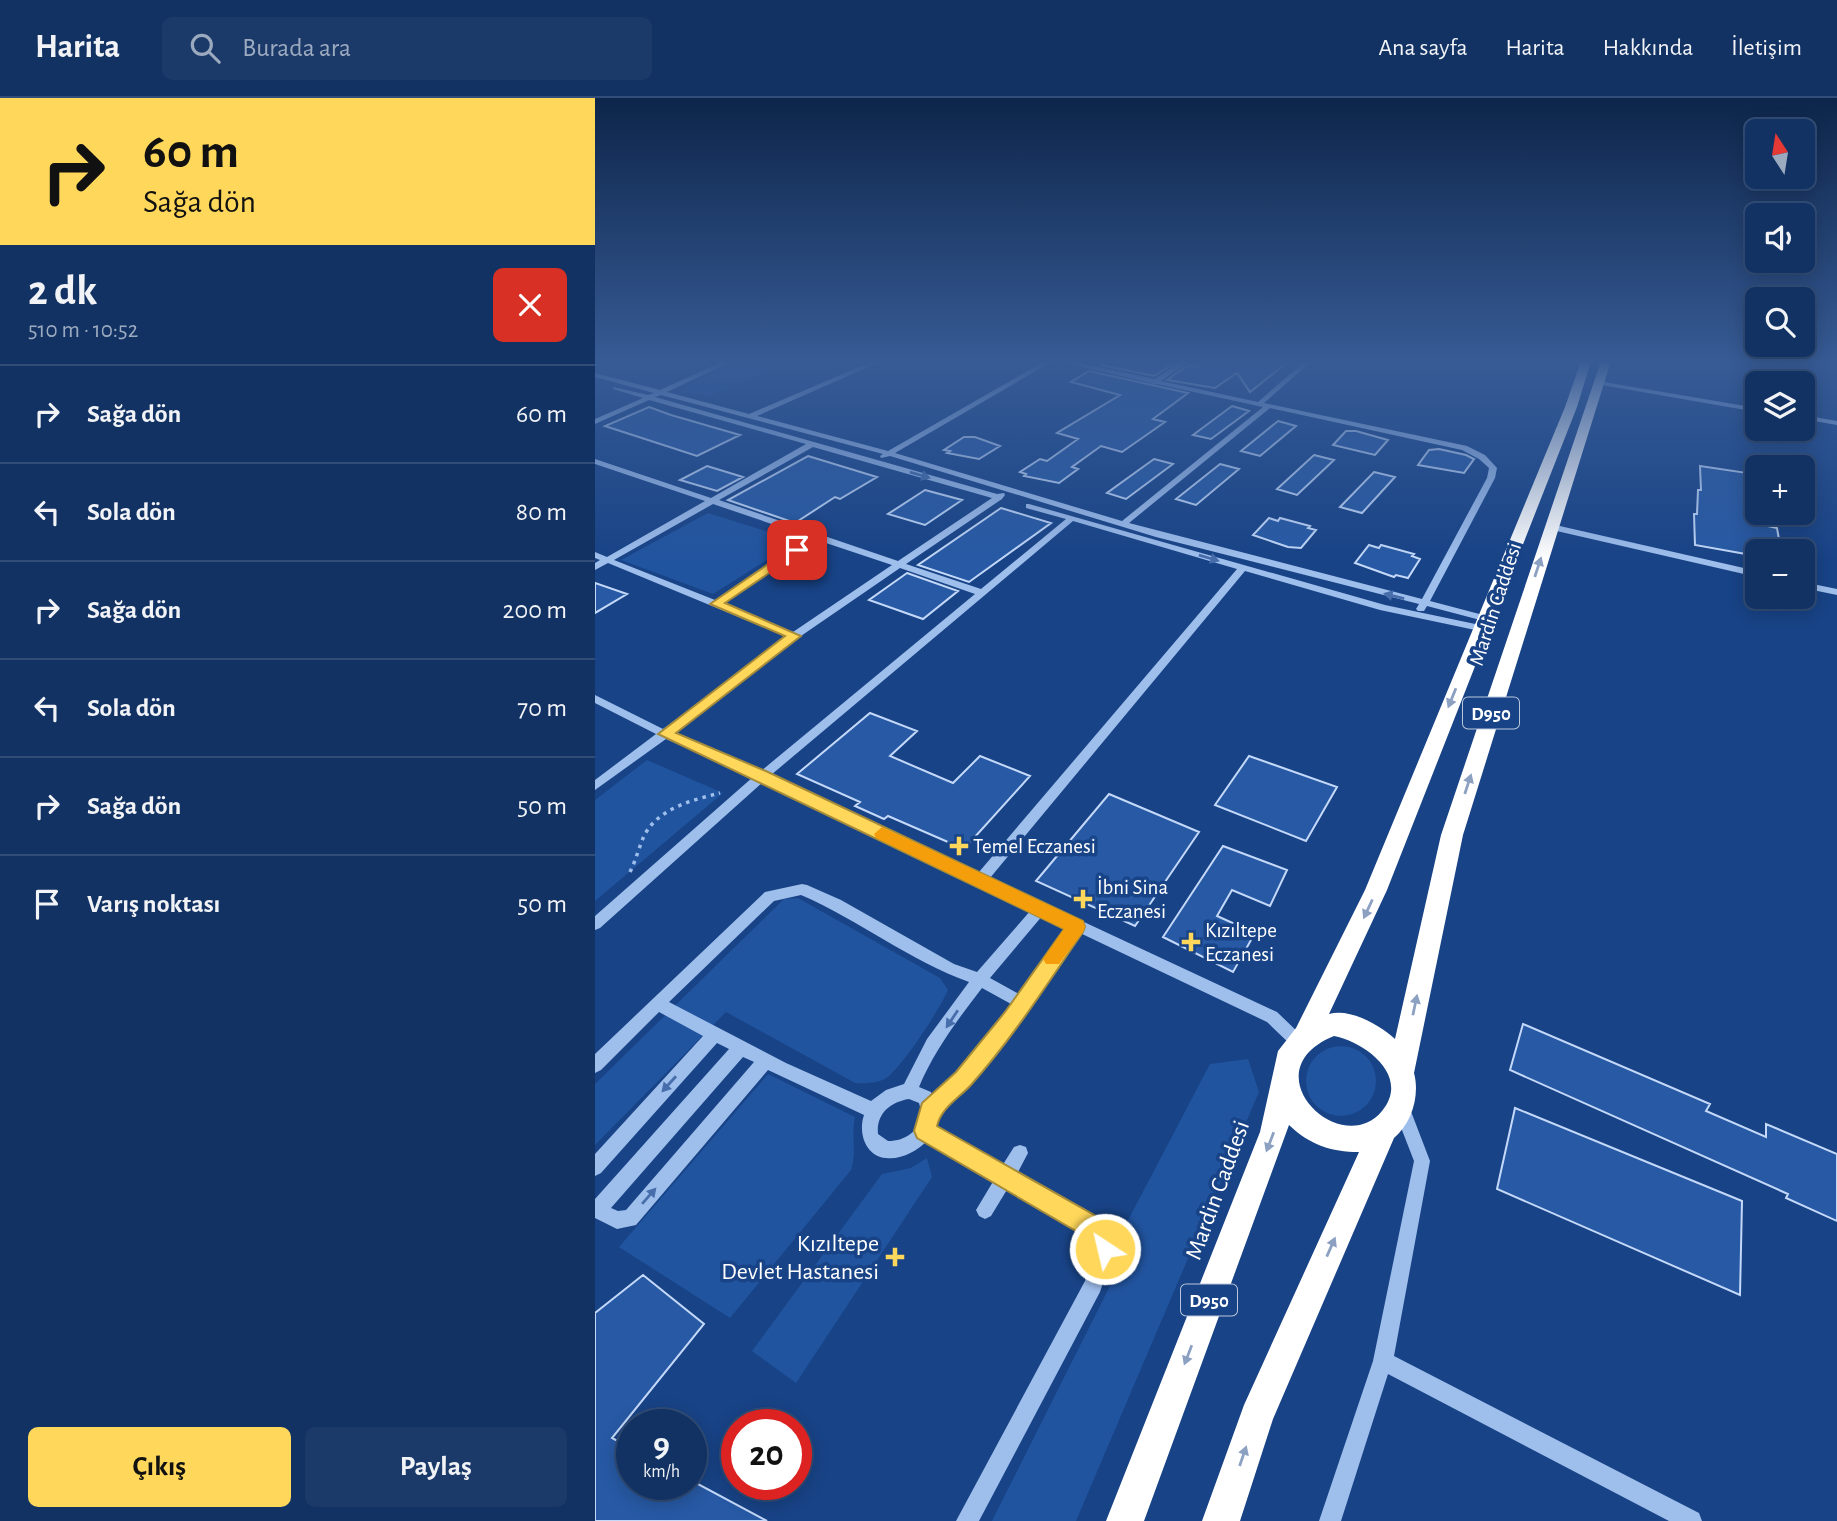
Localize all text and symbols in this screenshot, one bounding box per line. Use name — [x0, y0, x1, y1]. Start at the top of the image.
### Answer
search box — [162, 17, 652, 80]
icon: search — [186, 29, 224, 67]
text: Harita — [35, 31, 120, 64]
text: Burada ara — [242, 35, 351, 61]
text: Ana sayfa — [1378, 36, 1468, 60]
text: Harita — [1506, 36, 1565, 60]
text: Hakkında — [1603, 36, 1693, 60]
text: İletişim — [1731, 36, 1802, 60]
north arrow — [1745, 119, 1815, 189]
map controls — [1745, 119, 1815, 609]
icon: right — [28, 126, 119, 217]
text: 60 m — [143, 128, 239, 177]
text: Sağa dön — [143, 186, 256, 218]
button: sound — [1745, 203, 1815, 273]
button: close — [493, 268, 567, 342]
text: 2 dk — [28, 270, 97, 312]
button: search — [1745, 287, 1815, 357]
text: 510 m · 10:52 — [28, 319, 138, 342]
button: layers — [1745, 371, 1815, 441]
icon: right — [28, 395, 66, 433]
text: Sağa dön — [87, 401, 181, 427]
text: 60 m — [516, 401, 567, 427]
button: + — [1745, 455, 1815, 525]
one-way arrow — [910, 470, 931, 480]
icon: left — [28, 493, 66, 531]
text: Sola dön — [87, 499, 176, 525]
text: 80 m — [516, 499, 567, 525]
pin — [767, 520, 827, 580]
icon: arrive — [778, 531, 816, 569]
button: − — [1745, 539, 1815, 609]
street label: Mardin Caddesi — [1466, 540, 1525, 668]
one-way arrow — [1199, 554, 1220, 564]
one-way arrow — [1533, 557, 1543, 578]
one-way arrow — [1383, 590, 1405, 601]
icon: right — [28, 591, 66, 629]
text: Sağa dön — [87, 597, 181, 623]
text: 200 m — [503, 597, 567, 623]
one-way arrow — [1447, 687, 1458, 708]
icon: left — [28, 689, 66, 727]
text: Sola dön — [87, 695, 176, 721]
text: 70 m — [517, 695, 567, 721]
road number: D950 — [1463, 698, 1519, 728]
one-way arrow — [1463, 773, 1474, 794]
icon: right — [28, 787, 66, 825]
text: Sağa dön — [87, 793, 181, 819]
text: 50 m — [517, 793, 567, 819]
place label: Temel Eczanesi — [973, 836, 1096, 857]
marker: Temel Eczanesi — [951, 838, 967, 854]
place label: İbni Sina Eczanesi — [1097, 876, 1168, 922]
icon: arrive — [28, 885, 66, 923]
text: Varış noktası — [87, 891, 220, 917]
text: 50 m — [517, 891, 567, 917]
marker: İbni Sina Eczanesi — [1075, 891, 1091, 907]
one-way arrow — [1362, 899, 1373, 919]
place label: Kızıltepe Eczanesi — [1205, 920, 1277, 965]
marker: Kızıltepe Eczanesi — [1183, 934, 1199, 950]
one-way arrow — [1409, 994, 1420, 1016]
one-way arrow — [946, 1010, 959, 1029]
one-way arrow — [662, 1076, 677, 1093]
street label: Mardin Caddesi — [1182, 1118, 1254, 1263]
one-way arrow — [1264, 1132, 1275, 1153]
one-way arrow — [641, 1187, 657, 1205]
position arrow — [1068, 1212, 1142, 1286]
place label: Kızıltepe Devlet Hastanesi — [721, 1232, 879, 1284]
one-way arrow — [1326, 1236, 1337, 1257]
marker: Kızıltepe Devlet Hastanesi — [885, 1247, 905, 1267]
road number: D950 — [1181, 1284, 1237, 1316]
one-way arrow — [1183, 1344, 1194, 1365]
speed limit sign: 20 — [721, 1409, 812, 1500]
button: Çıkış — [28, 1427, 291, 1507]
button: Paylaş — [305, 1427, 567, 1507]
text: 9 — [653, 1428, 670, 1463]
one-way arrow — [1238, 1446, 1249, 1467]
text: km/h — [643, 1463, 680, 1481]

